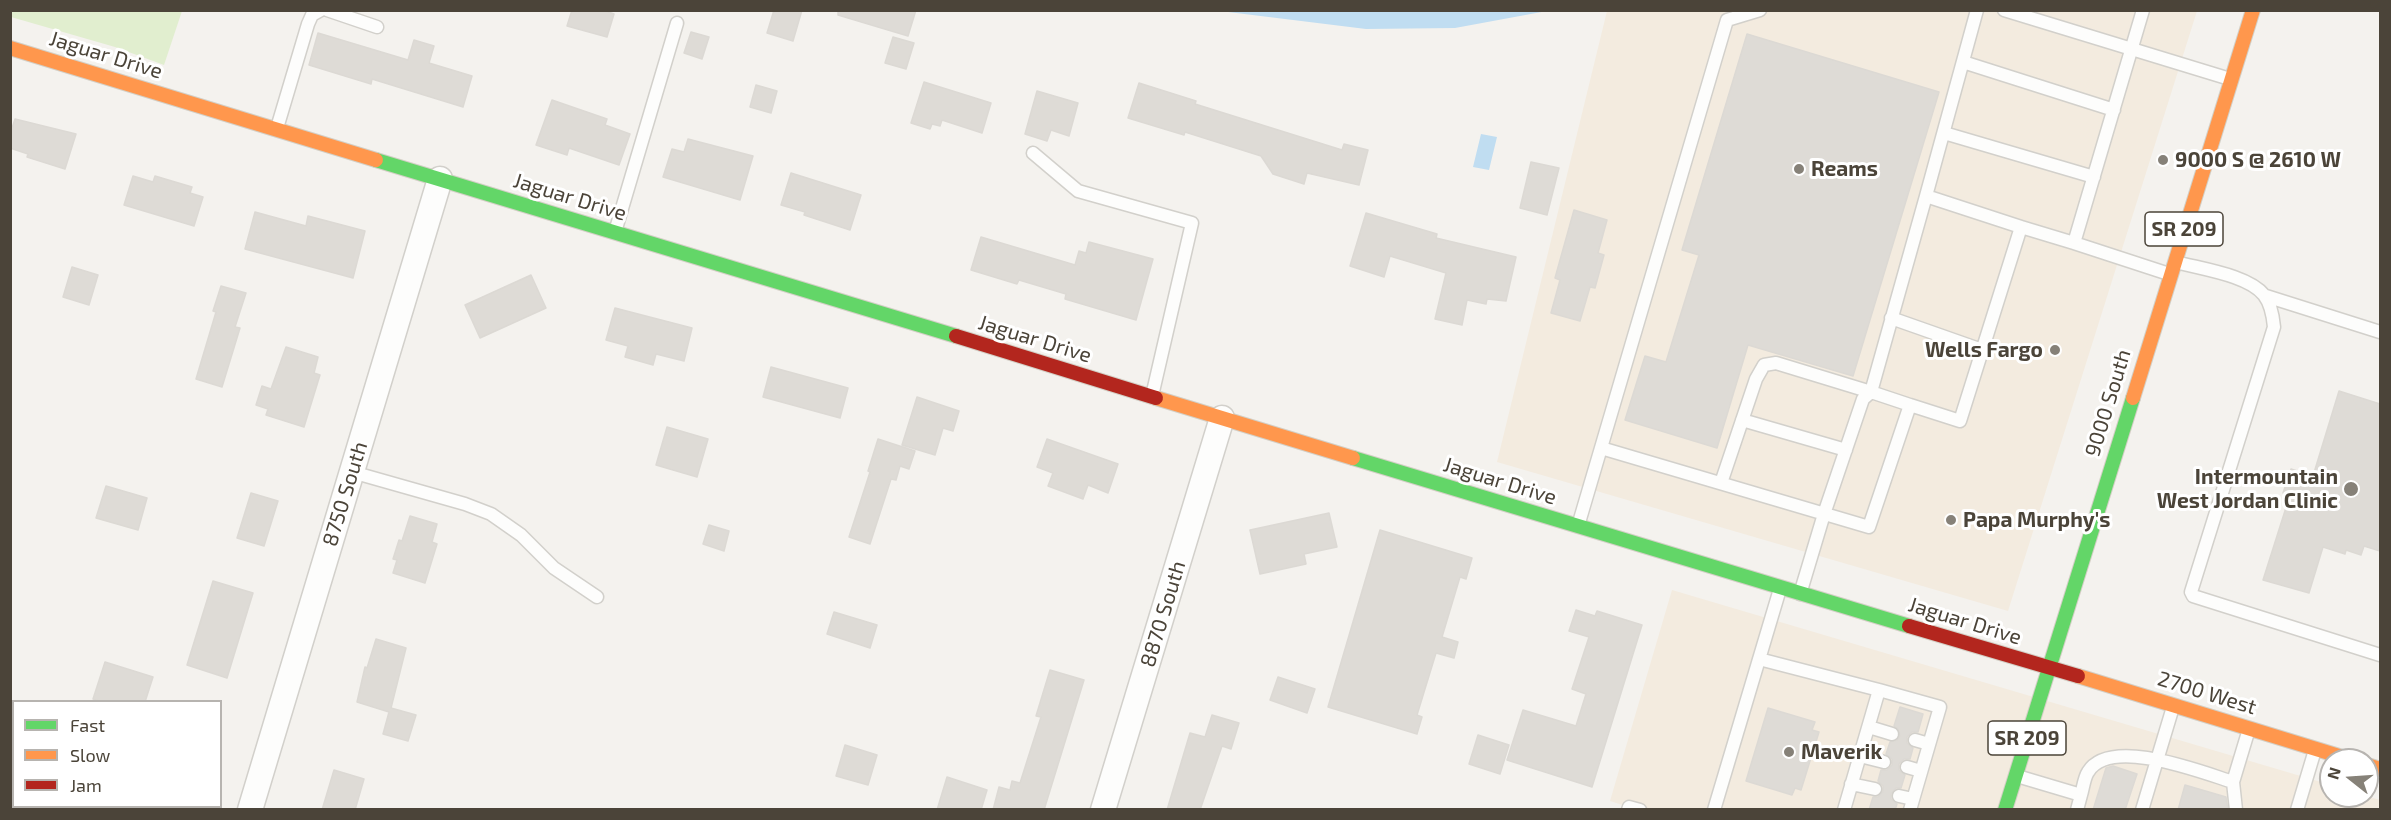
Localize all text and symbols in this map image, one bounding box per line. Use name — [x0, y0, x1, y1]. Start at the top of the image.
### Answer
street label: Jaguar Drive — [46, 26, 166, 84]
place label: 9000 S @ 2610 W — [2175, 147, 2341, 173]
marker: 9000 S @ 2610 W — [2156, 153, 2170, 167]
place label: Reams — [1811, 156, 1878, 182]
marker: Reams — [1792, 162, 1806, 176]
street label: Jaguar Drive — [510, 168, 630, 226]
road number: SR 209 — [2145, 212, 2223, 246]
street label: Jaguar Drive — [975, 310, 1095, 368]
place label: Wells Fargo — [1925, 337, 2043, 363]
marker: Wells Fargo — [2048, 343, 2062, 357]
street label: 9000 South — [2080, 346, 2136, 460]
street label: 8750 South — [317, 439, 373, 549]
street label: Jaguar Drive — [1440, 452, 1560, 510]
place label: Intermountain West Jordan Clinic — [2157, 464, 2338, 514]
marker: Intermountain West Jordan Clinic — [2342, 480, 2360, 498]
place label: Papa Murphy's — [1963, 507, 2110, 533]
marker: Papa Murphy's — [1944, 513, 1958, 527]
street label: 8870 South — [1135, 558, 1191, 670]
street label: Jaguar Drive — [1905, 592, 2025, 650]
street label: 2700 West — [2155, 666, 2259, 720]
legend — [12, 700, 222, 808]
text: Fast — [70, 714, 105, 736]
road number: SR 209 — [1988, 721, 2066, 755]
place label: Maverik — [1801, 739, 1882, 765]
text: Slow — [70, 744, 110, 766]
marker: Maverik — [1782, 745, 1796, 759]
north arrow — [2319, 748, 2379, 808]
text: N — [2322, 765, 2344, 781]
text: Jam — [70, 774, 102, 796]

